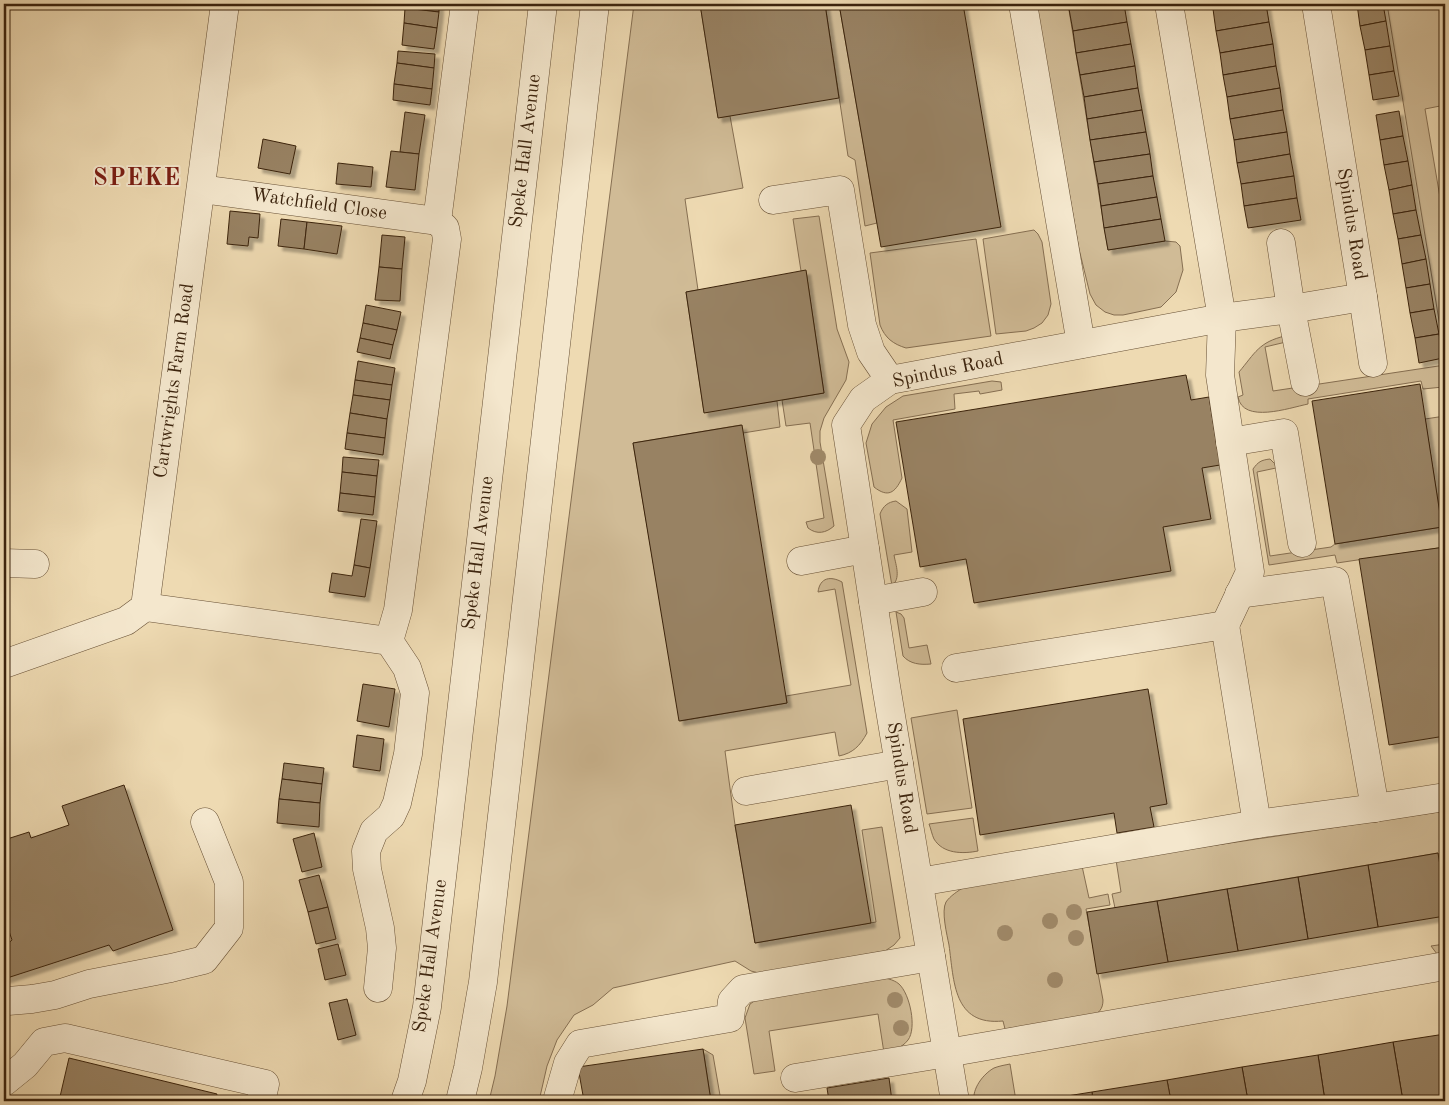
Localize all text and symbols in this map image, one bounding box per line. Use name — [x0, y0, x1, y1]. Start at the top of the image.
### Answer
street label: Speke Hall Avenue — [507, 73, 545, 229]
district label: SPEKE — [93, 167, 181, 191]
street label: Spindus Road — [1333, 167, 1369, 281]
street label: Watchfield Close — [250, 186, 388, 224]
street label: Cartwrights Farm Road — [152, 282, 198, 480]
street label: Spindus Road — [891, 350, 1005, 392]
street label: Speke Hall Avenue — [460, 475, 498, 631]
street label: Spindus Road — [883, 721, 919, 835]
street label: Speke Hall Avenue — [411, 878, 451, 1034]

